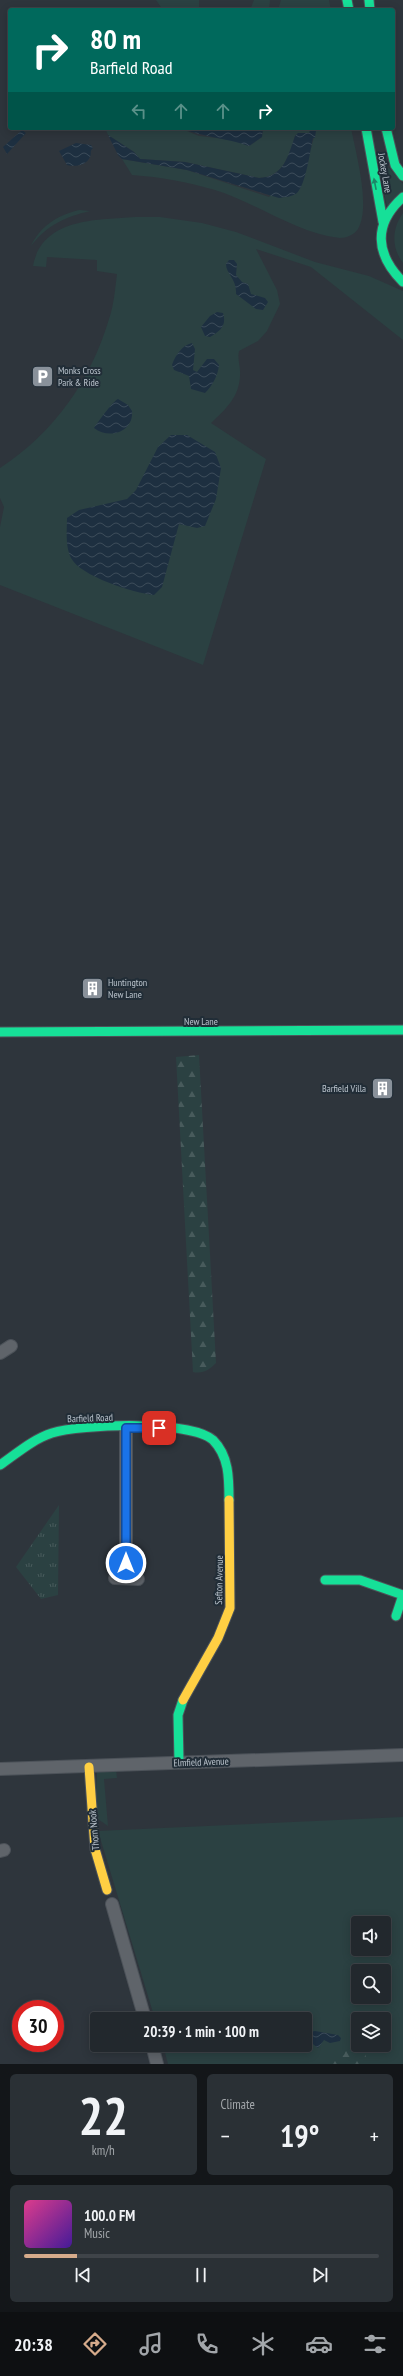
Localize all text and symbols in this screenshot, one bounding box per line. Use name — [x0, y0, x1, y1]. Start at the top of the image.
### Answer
text: 80 m — [90, 20, 141, 57]
icon: right — [24, 24, 76, 76]
text: Barfield Road — [90, 56, 172, 79]
icon: left — [128, 100, 150, 122]
icon: ahead — [170, 100, 192, 122]
icon: ahead — [212, 100, 234, 122]
icon: right — [254, 100, 276, 122]
street label: Jockey Lane — [375, 151, 395, 194]
one-way arrow — [372, 178, 378, 190]
parking icon: Monks Cross Park & Ride — [30, 363, 56, 389]
place label: Monks Cross Park & Ride — [58, 364, 101, 389]
building icon: Huntington New Lane — [79, 975, 105, 1001]
place label: Huntington New Lane — [108, 976, 147, 1001]
street label: New Lane — [184, 1015, 218, 1028]
building icon: Barfield Villa — [369, 1075, 395, 1101]
place label: Barfield Villa — [322, 1082, 366, 1095]
street label: Barfield Road — [67, 1411, 113, 1425]
pin — [142, 1411, 176, 1445]
icon: arrive — [148, 1417, 170, 1439]
position arrow — [105, 1542, 147, 1584]
street label: Sefton Avenue — [212, 1555, 226, 1605]
street label: Elmfield Avenue — [173, 1755, 229, 1769]
street label: Thorn Nook — [86, 1809, 102, 1851]
map controls — [351, 1916, 391, 2052]
button: sound — [351, 1916, 391, 1956]
button: search — [351, 1964, 391, 2004]
speed limit sign: 30 — [12, 2000, 64, 2052]
button: layers — [351, 2012, 391, 2052]
text: 20:39 · 1 min · 100 m — [143, 2022, 259, 2041]
text: 22 — [78, 2082, 128, 2149]
text: Climate — [221, 2096, 255, 2113]
text: 19° — [280, 2116, 320, 2155]
text: − — [221, 2122, 230, 2150]
text: + — [370, 2122, 379, 2150]
text: km/h — [92, 2142, 115, 2159]
text: 100.0 FM — [84, 2206, 135, 2225]
text: Music — [84, 2225, 110, 2242]
icon: previous — [72, 2264, 94, 2286]
icon: pause — [190, 2264, 212, 2286]
icon: next — [309, 2264, 331, 2286]
icon: directions — [81, 2330, 109, 2358]
icon: music — [137, 2330, 165, 2358]
icon: phone — [193, 2330, 221, 2358]
icon: climate — [249, 2330, 277, 2358]
icon: car — [305, 2330, 333, 2358]
icon: filters — [361, 2330, 389, 2358]
text: 20:38 — [14, 2333, 53, 2356]

